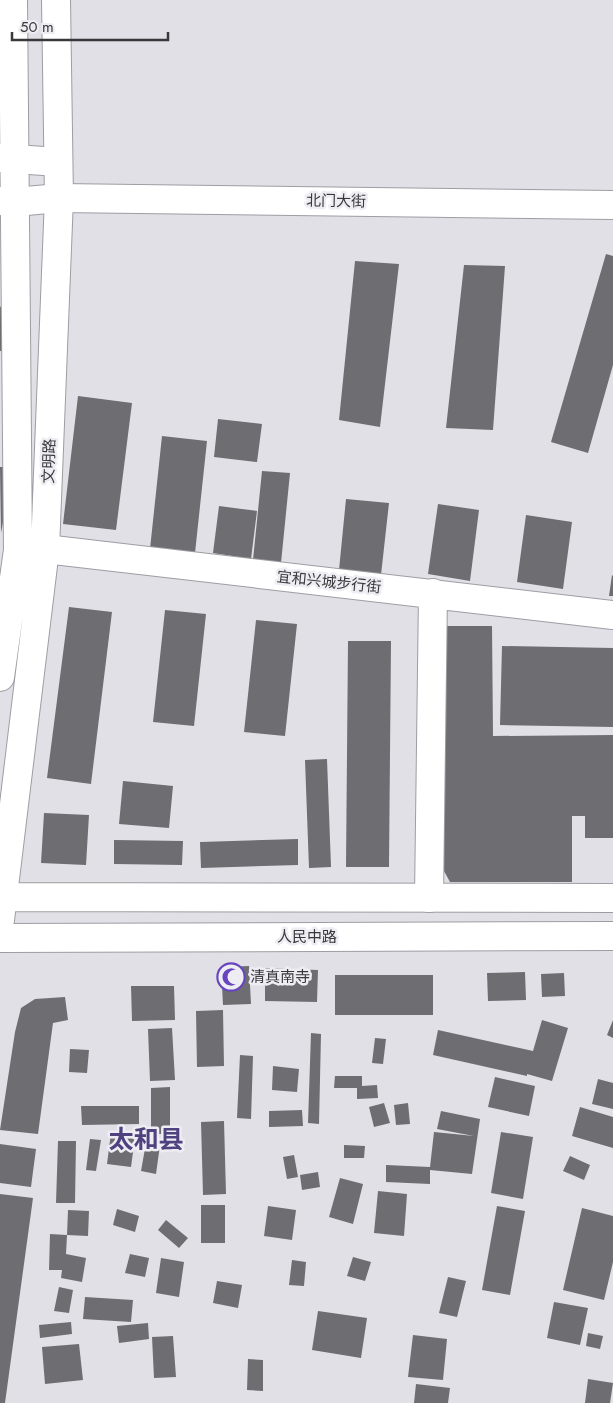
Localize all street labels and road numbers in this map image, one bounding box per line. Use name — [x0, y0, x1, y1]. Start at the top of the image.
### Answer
street label: 北门大街 — [306, 189, 366, 213]
street label: 文明路 — [37, 438, 61, 484]
street label: 宜和兴城步行街 — [276, 566, 382, 598]
street label: 人民中路 — [277, 926, 337, 948]

